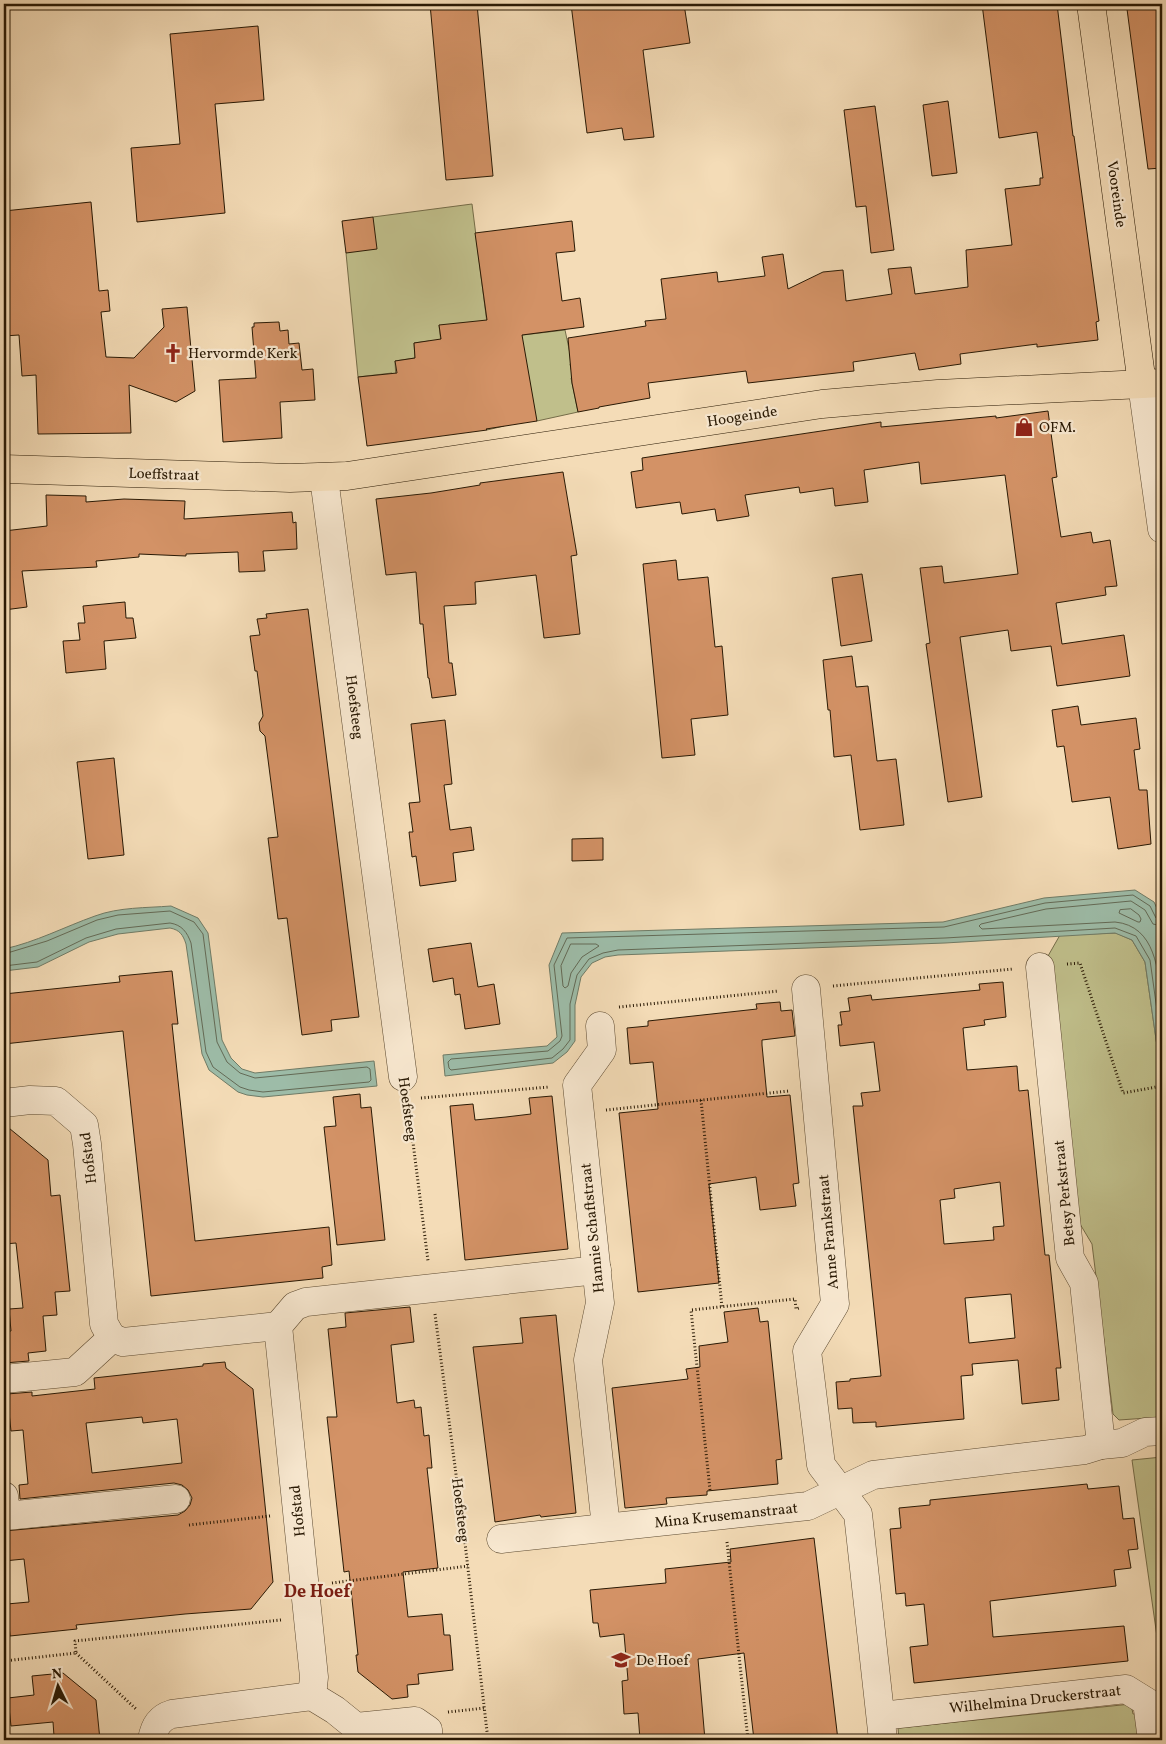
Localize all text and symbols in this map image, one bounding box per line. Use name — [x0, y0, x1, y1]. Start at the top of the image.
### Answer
street label: Vooreinde — [1100, 159, 1131, 229]
church icon: Hervormde Kerk — [162, 342, 184, 364]
place label: Hervormde Kerk — [188, 344, 298, 365]
street label: Hoogeinde — [705, 402, 779, 433]
shop icon: OFM. — [1013, 416, 1035, 438]
place label: OFM. — [1039, 418, 1076, 439]
street label: Loeffstraat — [128, 464, 200, 487]
street label: Hoefsteeg — [339, 674, 368, 741]
street label: Hoefsteeg — [392, 1076, 421, 1143]
street label: Hofstad — [76, 1131, 103, 1185]
street label: Betsy Perkstraat — [1049, 1139, 1081, 1247]
street label: Hannie Schaftstraat — [576, 1162, 611, 1294]
street label: Anne Frankstraat — [814, 1173, 845, 1290]
street label: Hoefsteeg — [445, 1477, 474, 1544]
street label: Hofstad — [285, 1484, 312, 1538]
street label: Mina Krusemanstraat — [653, 1499, 799, 1534]
district label: De Hoef — [284, 1580, 352, 1605]
school or university icon: De Hoef — [610, 1649, 632, 1671]
place label: De Hoef — [636, 1651, 690, 1672]
north arrow — [32, 1662, 82, 1712]
text: N — [51, 1665, 63, 1684]
street label: Wilhelmina Druckerstraat — [948, 1681, 1122, 1720]

